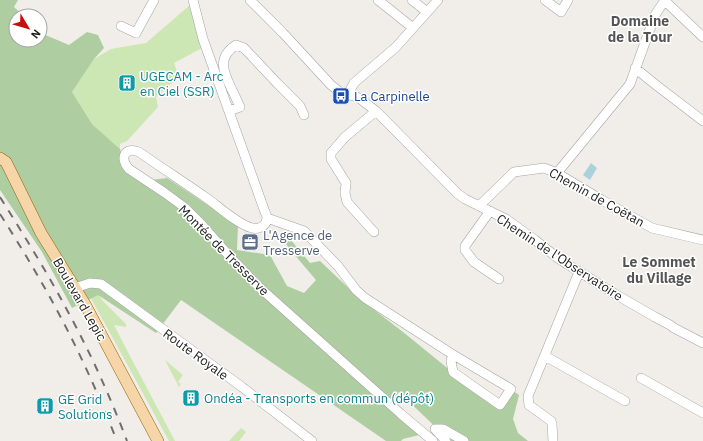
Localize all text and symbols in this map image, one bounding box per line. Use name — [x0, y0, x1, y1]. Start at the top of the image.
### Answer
north arrow — [8, 8, 48, 48]
district label: Domaine de la Tour — [608, 12, 673, 46]
text: N — [28, 27, 44, 42]
place label: UGECAM - Arc en Ciel (SSR) — [140, 68, 224, 100]
building icon: UGECAM - Arc en Ciel (SSR) — [117, 73, 137, 93]
bus stop icon: La Carpinelle — [331, 86, 351, 106]
place label: La Carpinelle — [354, 88, 430, 105]
street label: Chemin de Coëtan — [546, 164, 648, 231]
street label: Montée de Tresserve — [175, 201, 273, 299]
street label: Chemin de l'Observatoire — [493, 210, 626, 305]
place label: L'Agence de Tresserve — [263, 227, 332, 259]
office icon: L'Agence de Tresserve — [240, 232, 260, 252]
district label: Le Sommet du Village — [622, 253, 696, 287]
street label: Boulevard Lepic — [49, 255, 110, 344]
street label: Route Royale — [160, 325, 232, 384]
building icon: Ondéa - Transports en commun (dépôt) — [181, 388, 201, 408]
place label: Ondéa - Transports en commun (dépôt) — [204, 390, 434, 407]
place label: GE Grid Solutions — [58, 391, 113, 423]
building icon: GE Grid Solutions — [35, 396, 55, 416]

